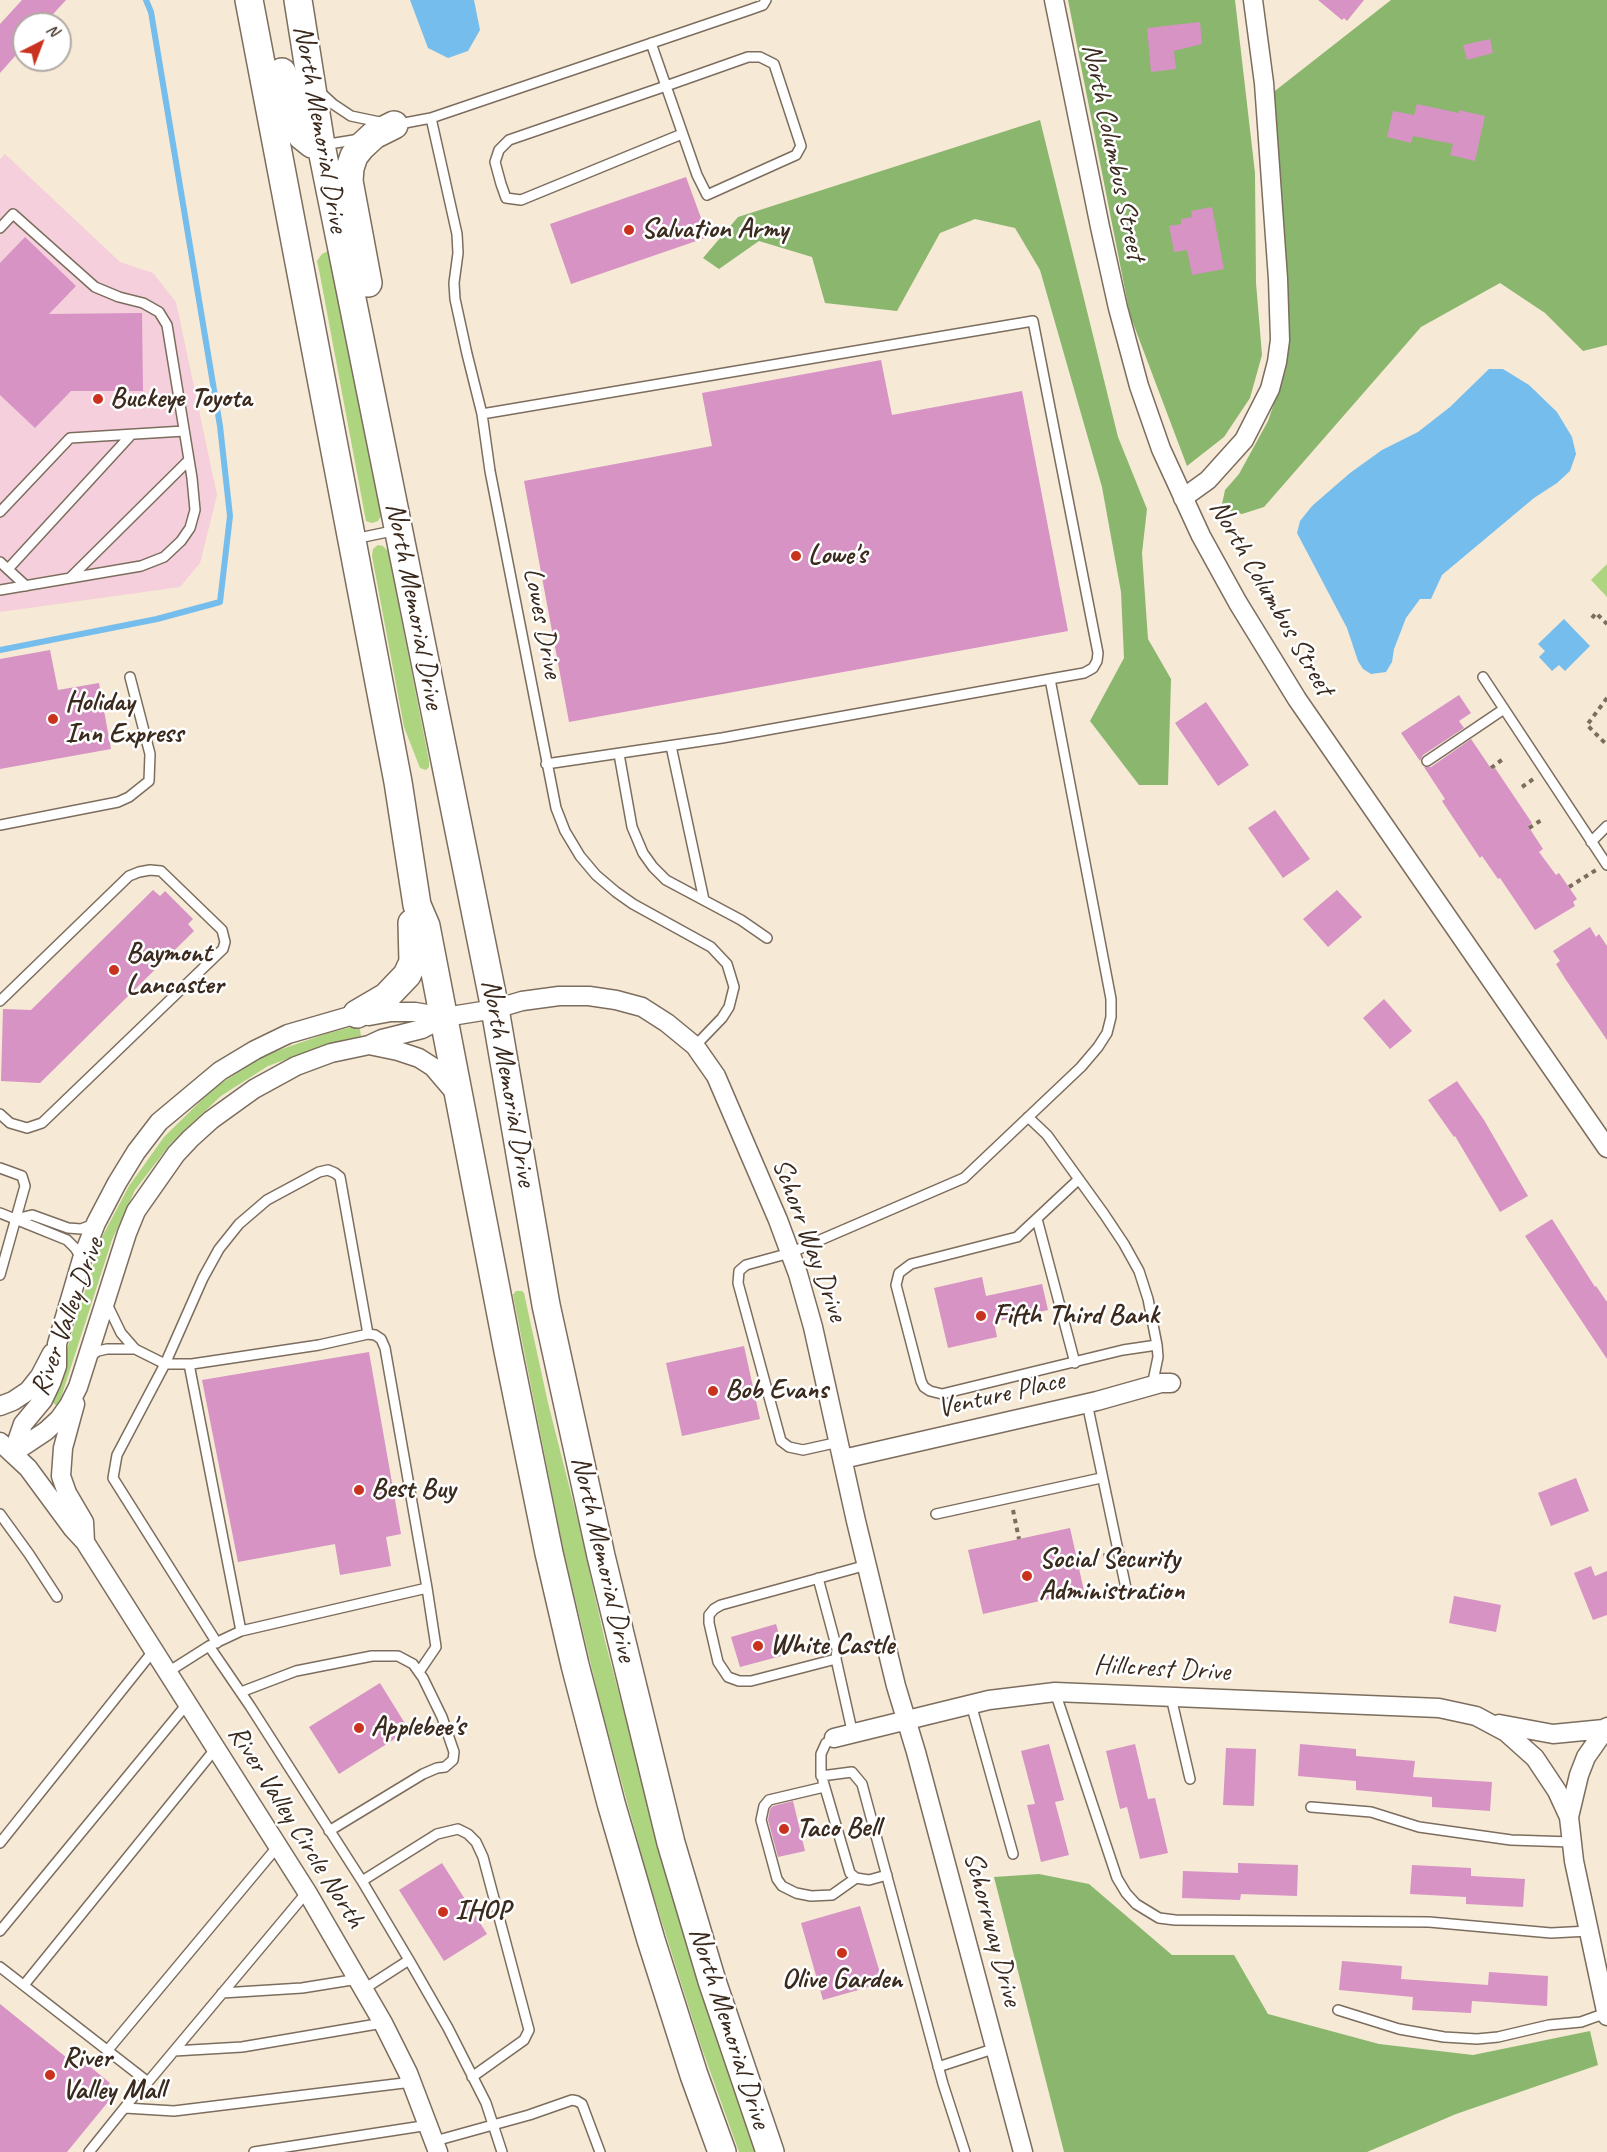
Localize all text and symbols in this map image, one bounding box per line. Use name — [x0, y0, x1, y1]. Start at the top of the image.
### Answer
north arrow — [12, 12, 72, 72]
text: N — [42, 19, 63, 41]
street label: North Memorial Drive — [285, 23, 355, 235]
street label: North Columbus Street — [1074, 41, 1152, 263]
place label: Salvation Army — [641, 213, 788, 247]
marker: Salvation Army — [622, 223, 636, 237]
place label: Buckeye Toyota — [110, 382, 252, 416]
marker: Buckeye Toyota — [91, 392, 105, 406]
street label: North Columbus Street — [1201, 494, 1341, 702]
street label: North Memorial Drive — [378, 500, 450, 712]
place label: Lowe's — [808, 539, 867, 573]
marker: Lowe's — [789, 549, 803, 563]
street label: Lowes Drive — [515, 565, 569, 681]
place label: Holiday Inn Express — [65, 686, 183, 752]
marker: Holiday Inn Express — [46, 712, 60, 726]
place label: Baymont Lancaster — [126, 937, 223, 1003]
marker: Baymont Lancaster — [107, 963, 121, 977]
street label: North Memorial Drive — [473, 977, 543, 1189]
street label: Schorr Way Drive — [764, 1154, 854, 1326]
street label: River Valley Drive — [24, 1233, 112, 1401]
place label: Fifth Third Bank — [993, 1299, 1159, 1333]
marker: Fifth Third Bank — [974, 1309, 988, 1323]
street label: Venture Place — [934, 1364, 1068, 1426]
place label: Bob Evans — [725, 1374, 828, 1408]
marker: Bob Evans — [706, 1384, 720, 1398]
street label: North Memorial Drive — [563, 1453, 643, 1665]
place label: Best Buy — [371, 1473, 455, 1507]
marker: Best Buy — [352, 1483, 366, 1497]
place label: Social Security Administration — [1039, 1543, 1184, 1609]
marker: Social Security Administration — [1020, 1569, 1034, 1583]
place label: White Castle — [770, 1629, 894, 1663]
marker: White Castle — [751, 1639, 765, 1653]
street label: Hillcrest Drive — [1093, 1649, 1231, 1689]
place label: Applebee's — [371, 1711, 465, 1745]
street label: River Valley Circle North — [220, 1719, 372, 1935]
marker: Applebee's — [352, 1721, 366, 1735]
place label: Taco Bell — [796, 1812, 880, 1846]
marker: Taco Bell — [777, 1822, 791, 1836]
street label: Schorrway Drive — [955, 1848, 1029, 2010]
place label: IHOP — [455, 1895, 510, 1929]
marker: IHOP — [436, 1905, 450, 1919]
street label: North Memorial Drive — [681, 1923, 777, 2133]
marker: Olive Garden — [835, 1946, 849, 1960]
place label: Olive Garden — [782, 1963, 902, 1997]
place label: River Valley Mall — [62, 2042, 165, 2108]
marker: River Valley Mall — [43, 2068, 57, 2082]

